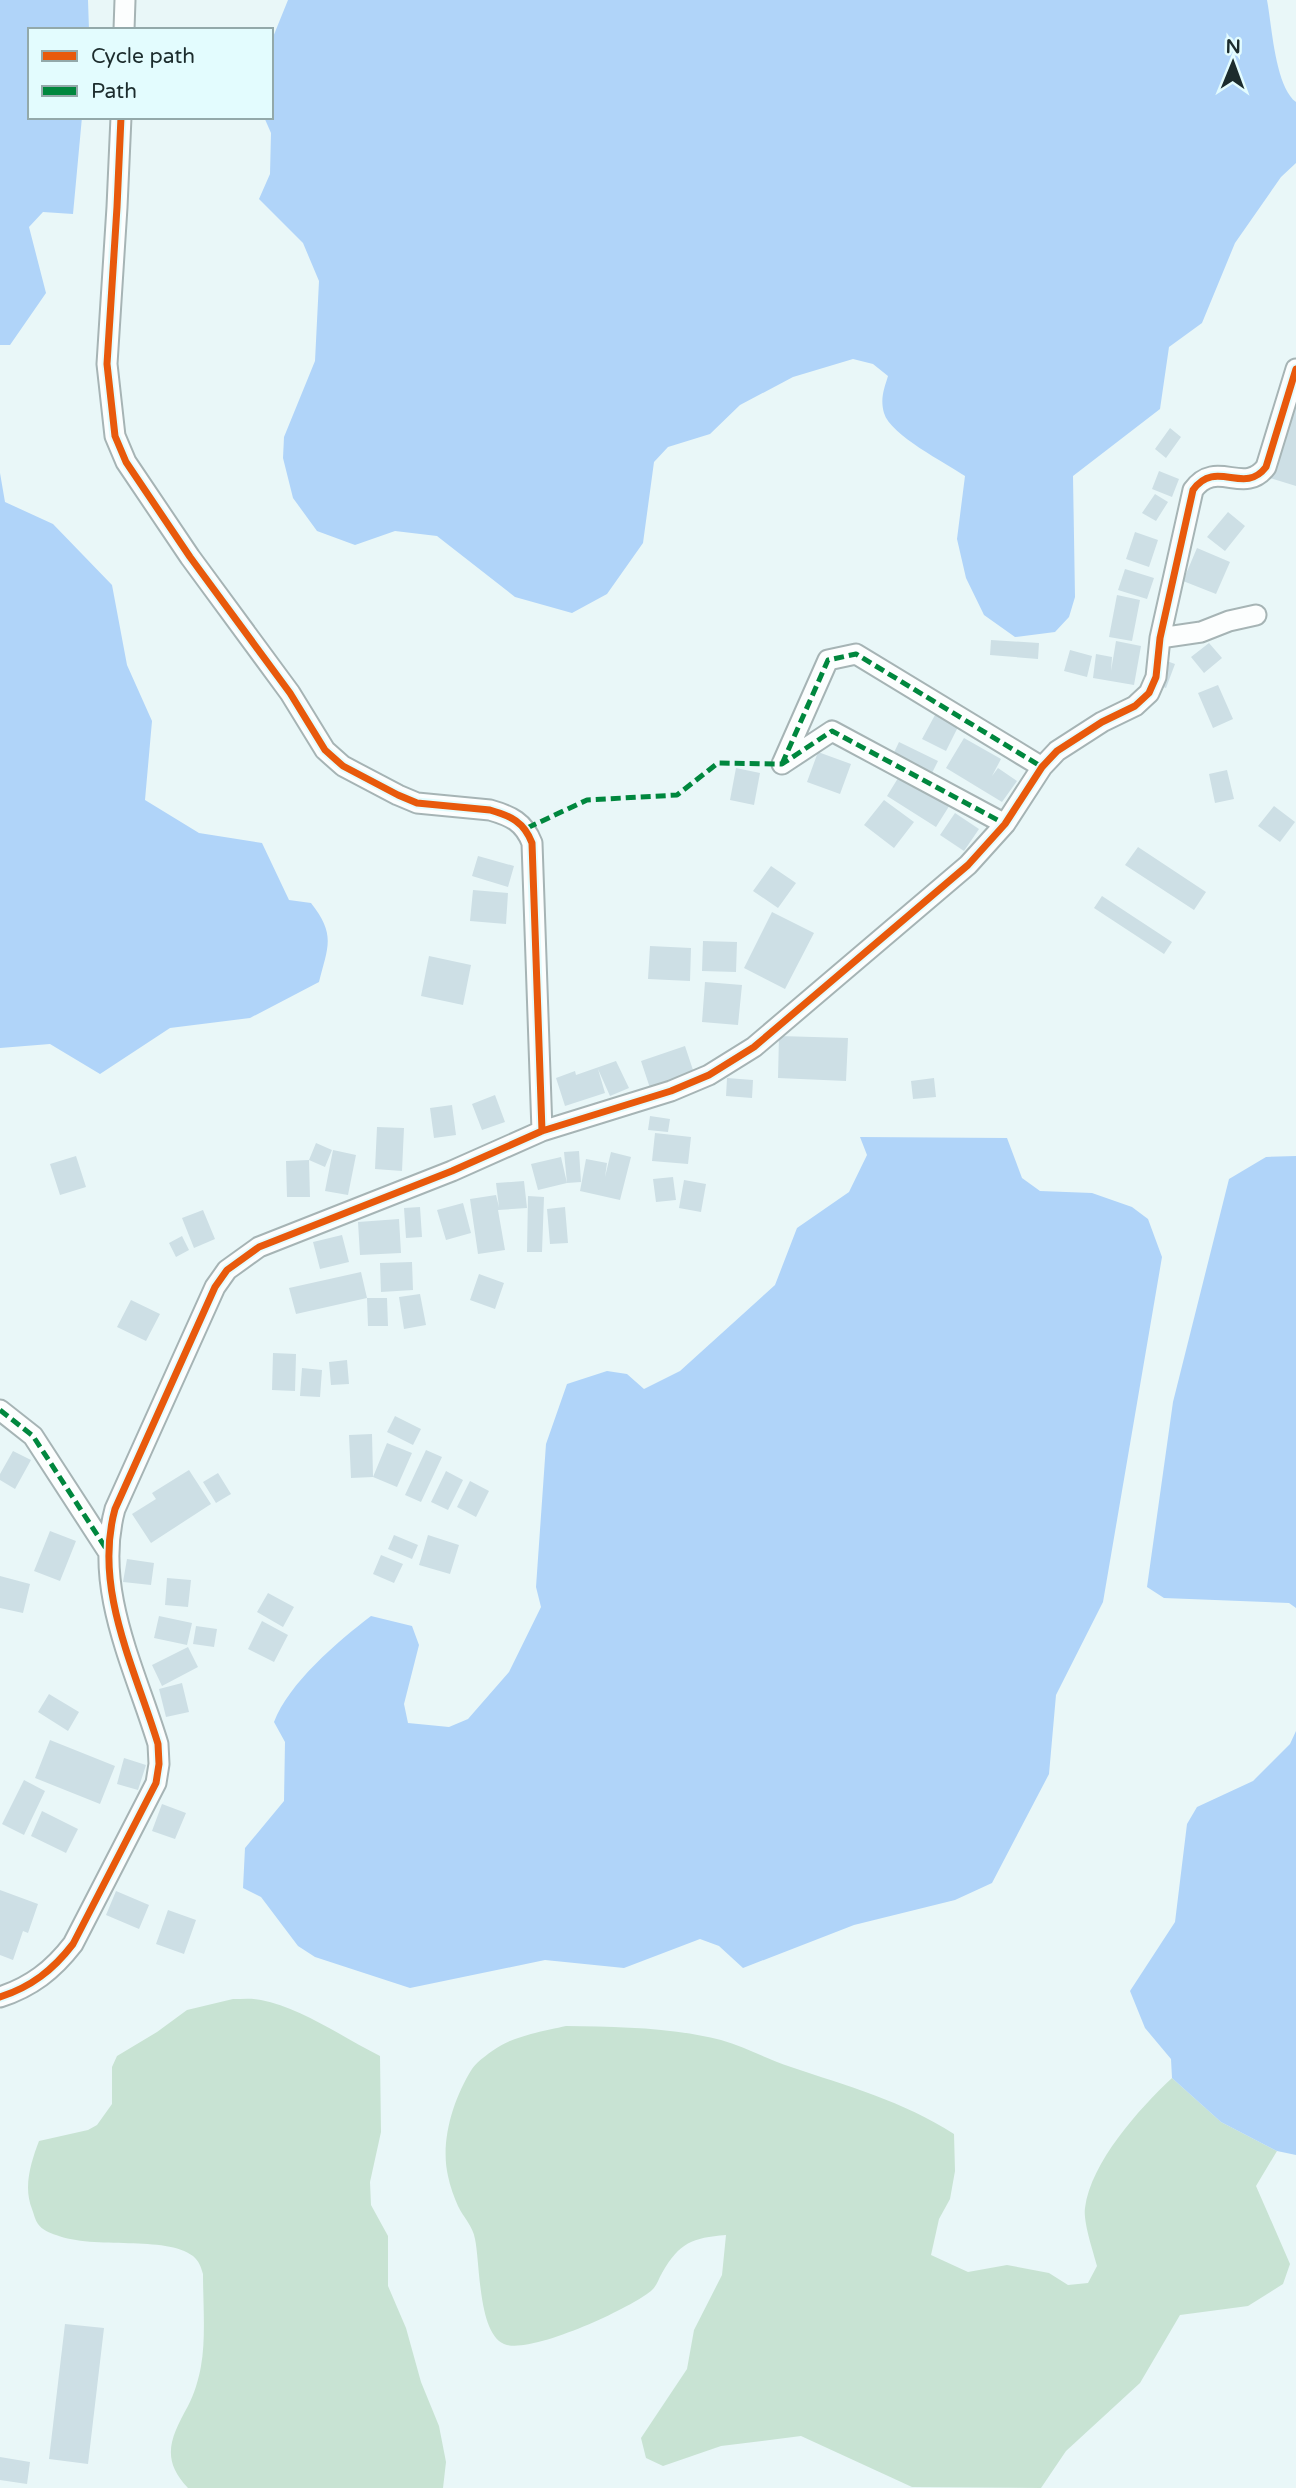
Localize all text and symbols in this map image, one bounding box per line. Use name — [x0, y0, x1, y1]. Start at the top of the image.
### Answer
legend — [28, 28, 273, 119]
north arrow — [1198, 28, 1268, 98]
text: N — [1225, 36, 1241, 58]
text: Cycle path — [91, 44, 195, 69]
text: Path — [91, 79, 137, 104]

